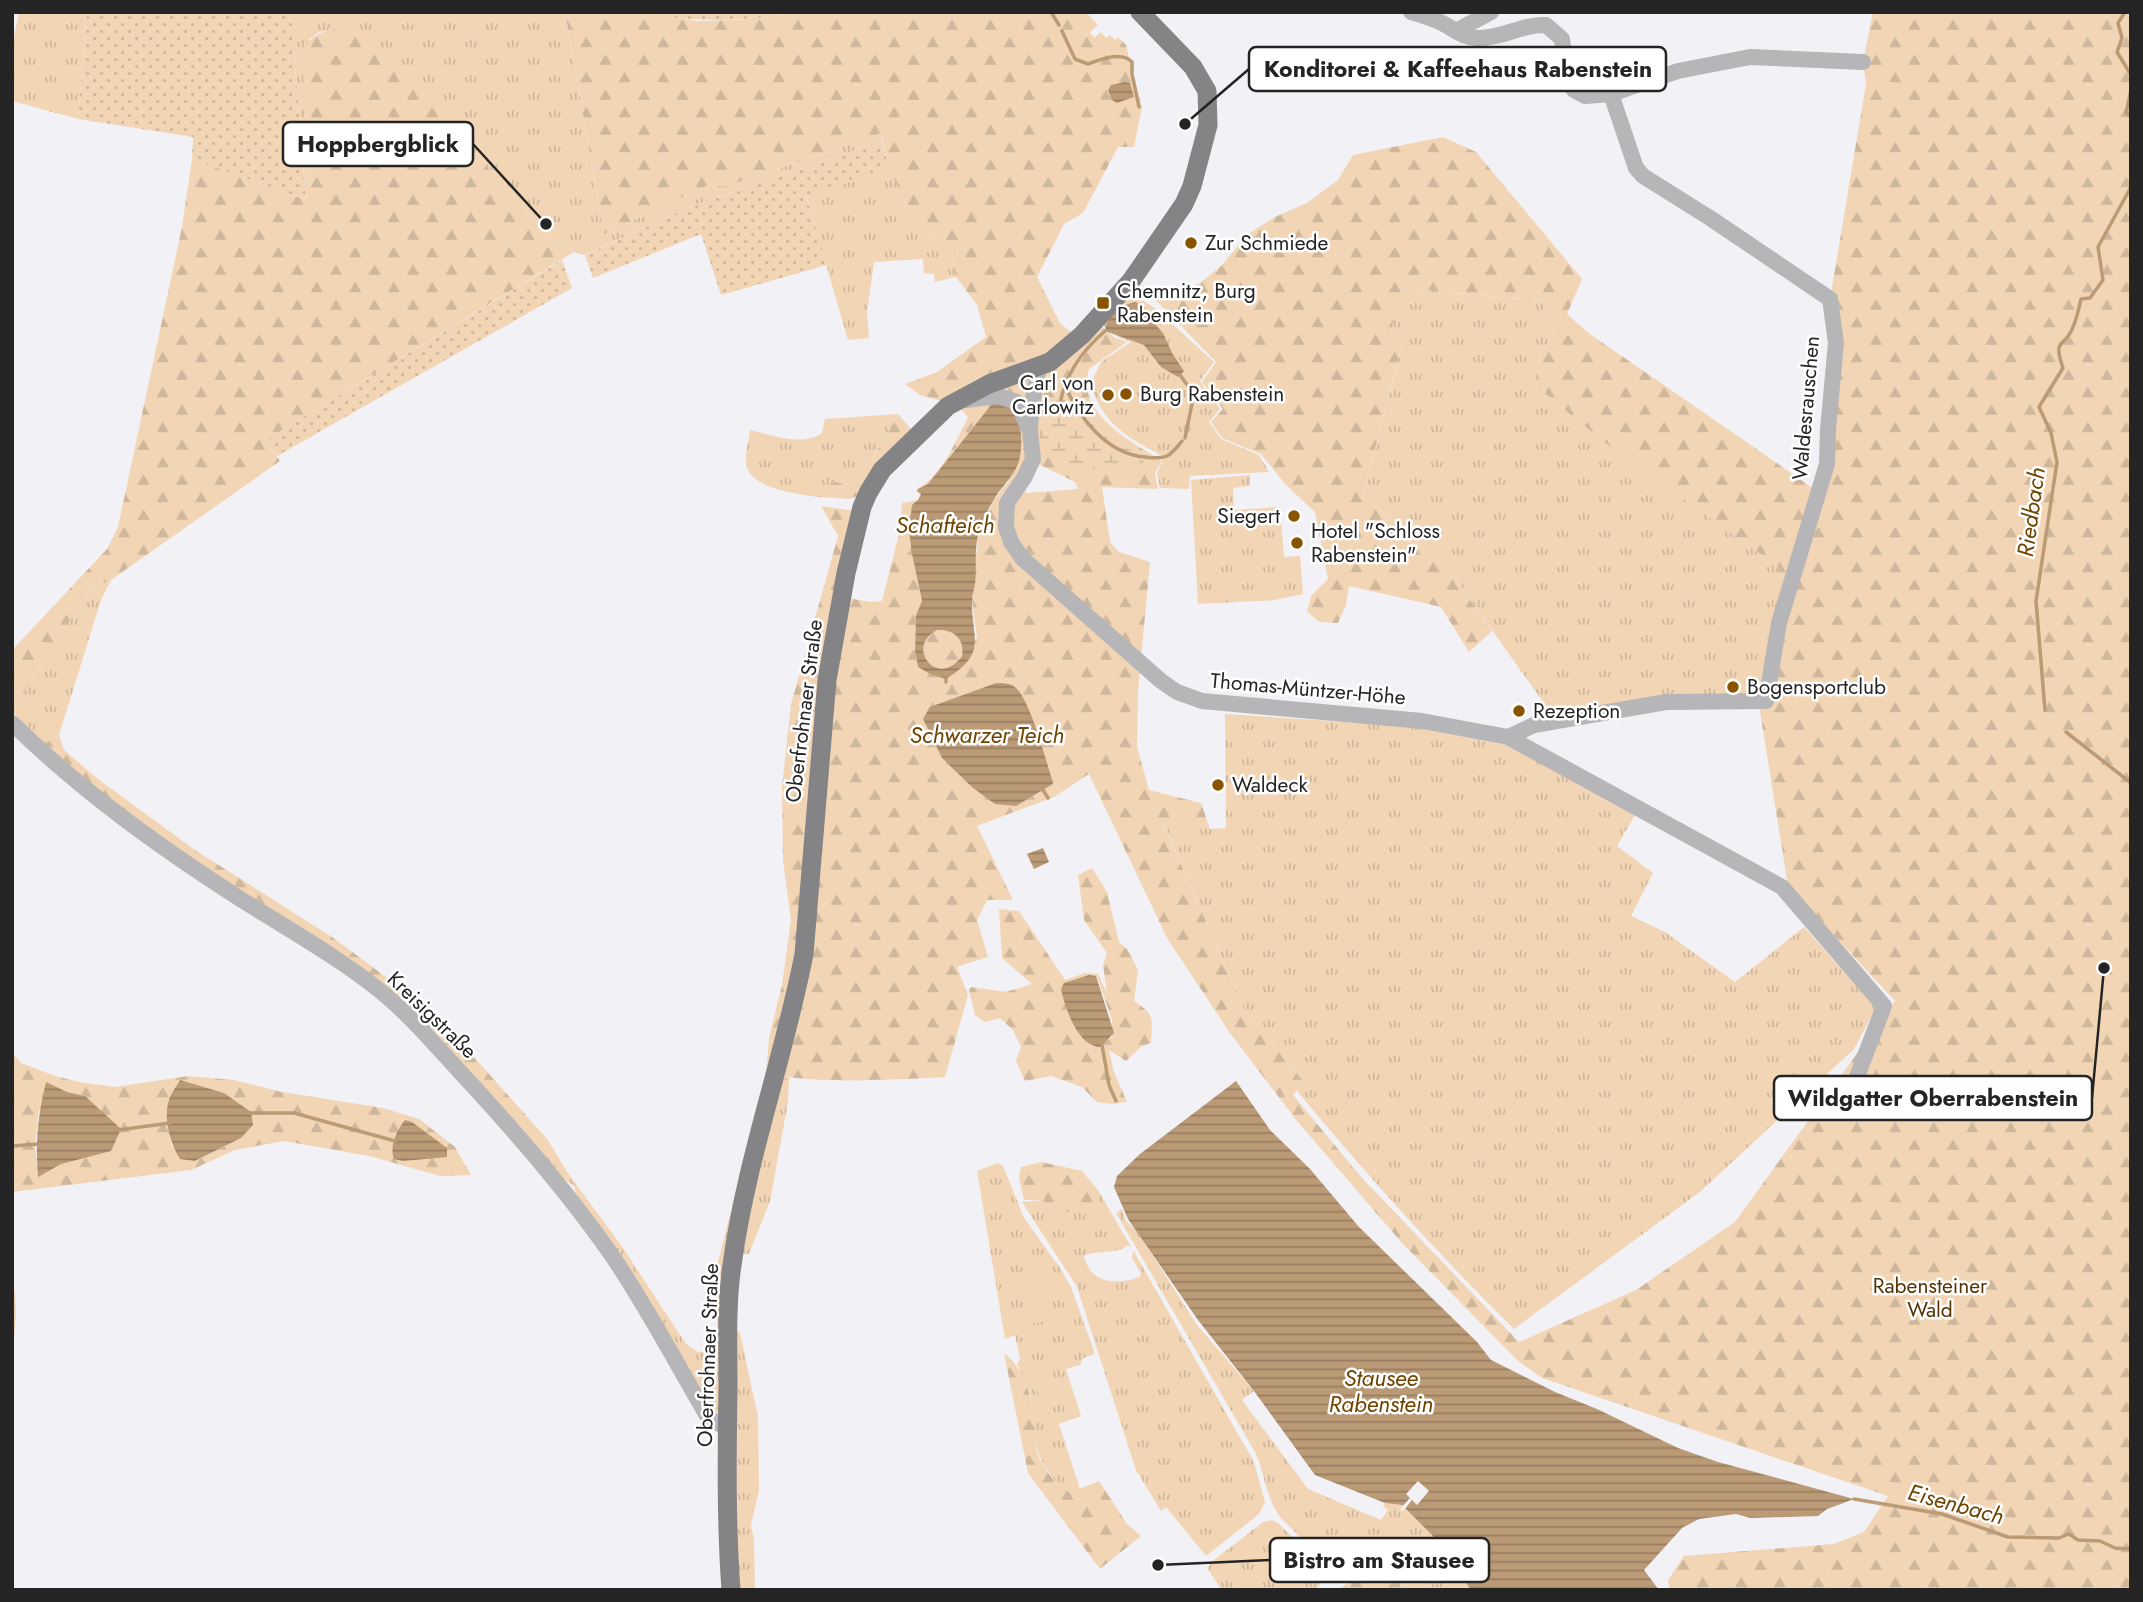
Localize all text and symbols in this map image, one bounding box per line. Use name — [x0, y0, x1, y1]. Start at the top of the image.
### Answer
callout: Konditorei & Kaffeehaus Rabenstein — [1249, 47, 1666, 91]
text: Konditorei & Kaffeehaus Rabenstein — [1264, 52, 1652, 86]
callout: Hoppbergblick — [283, 122, 473, 166]
text: Hoppbergblick — [297, 127, 460, 161]
place label: Zur Schmiede — [1205, 228, 1329, 258]
marker: Zur Schmiede — [1183, 235, 1199, 251]
place label: Chemnitz, Burg Rabenstein — [1117, 276, 1256, 330]
marker: Chemnitz, Burg Rabenstein — [1095, 295, 1111, 311]
street label: Waldesrauschen — [1785, 335, 1827, 481]
place label: Carl von Carlowitz — [1012, 368, 1094, 422]
place label: Burg Rabenstein — [1140, 379, 1284, 409]
marker: Burg Rabenstein — [1118, 386, 1134, 402]
marker: Carl von Carlowitz — [1100, 387, 1116, 403]
water label: Riedbach — [2008, 465, 2054, 559]
place label: Siegert — [1217, 501, 1280, 531]
water label: Schafteich — [896, 508, 994, 542]
marker: Siegert — [1286, 508, 1302, 524]
place label: Hotel "Schloss Rabenstein" — [1311, 516, 1440, 570]
marker: Hotel "Schloss Rabenstein" — [1289, 535, 1305, 551]
street label: Oberfrohnaer Straße — [778, 618, 830, 804]
street label: Thomas-Müntzer-Höhe — [1209, 666, 1407, 712]
place label: Bogensportclub — [1747, 672, 1886, 702]
marker: Bogensportclub — [1725, 679, 1741, 695]
place label: Rezeption — [1533, 696, 1620, 726]
marker: Rezeption — [1511, 703, 1527, 719]
water label: Schwarzer Teich — [910, 718, 1064, 752]
place label: Waldeck — [1232, 770, 1308, 800]
marker: Waldeck — [1210, 777, 1226, 793]
street label: Kreisigstraße — [380, 964, 484, 1066]
callout: Wildgatter Oberrabenstein — [1774, 1076, 2092, 1120]
text: Wildgatter Oberrabenstein — [1788, 1081, 2078, 1115]
street label: Oberfrohnaer Straße — [690, 1262, 726, 1447]
park label: Rabensteiner Wald — [1873, 1271, 1988, 1325]
water label: Stausee Rabenstein — [1329, 1361, 1433, 1421]
water label: Eisenbach — [1904, 1475, 2008, 1533]
callout: Bistro am Stausee — [1270, 1538, 1489, 1582]
text: Bistro am Stausee — [1283, 1543, 1475, 1577]

